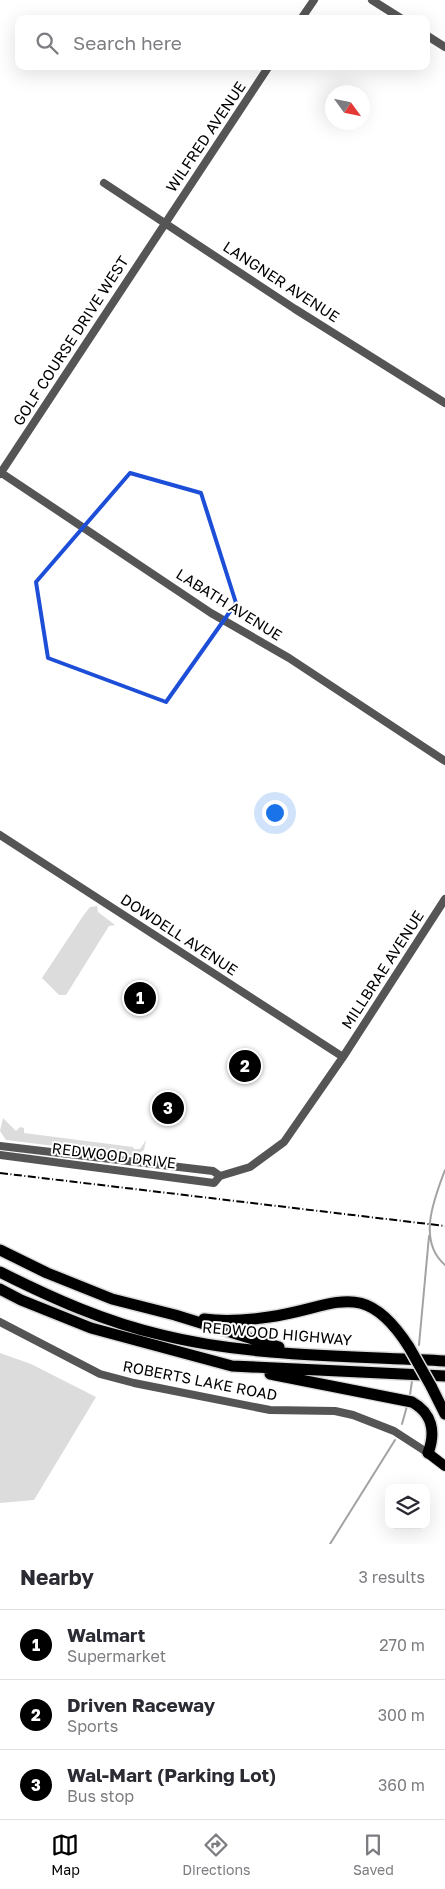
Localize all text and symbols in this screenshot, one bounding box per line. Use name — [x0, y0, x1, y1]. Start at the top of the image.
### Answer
search box — [15, 15, 430, 70]
icon: search — [33, 29, 61, 57]
text: Search here — [73, 31, 182, 54]
street label: WILFRED AVENUE — [161, 78, 249, 195]
north arrow — [325, 85, 370, 130]
street label: LANGNER AVENUE — [220, 237, 343, 325]
street label: GOLF COURSE DRIVE WEST — [9, 252, 132, 429]
street label: LABATH AVENUE — [173, 564, 286, 644]
your location — [262, 800, 288, 826]
street label: DOWDELL AVENUE — [118, 890, 241, 979]
street label: MILLBRAE AVENUE — [337, 907, 427, 1032]
pin: 1 — [124, 979, 156, 1017]
pin: 2 — [229, 1047, 261, 1085]
pin: 3 — [152, 1089, 184, 1127]
street label: REDWOOD DRIVE — [51, 1138, 177, 1172]
street label: REDWOOD HIGHWAY — [202, 1317, 353, 1349]
street label: ROBERTS LAKE ROAD — [121, 1356, 279, 1404]
map controls — [385, 1484, 430, 1529]
button: layers — [385, 1484, 430, 1529]
text: Nearby — [20, 1564, 94, 1590]
text: 3 results — [358, 1567, 425, 1587]
text: Walmart — [67, 1623, 145, 1646]
text: 1 — [32, 1635, 40, 1655]
text: 270 m — [379, 1635, 425, 1655]
text: Supermarket — [67, 1646, 166, 1666]
text: Driven Raceway — [67, 1693, 215, 1716]
text: 2 — [31, 1705, 41, 1725]
text: 300 m — [378, 1705, 425, 1725]
text: Sports — [67, 1716, 118, 1736]
text: Wal-Mart (Parking Lot) — [67, 1763, 276, 1786]
text: 3 — [31, 1775, 41, 1795]
text: 360 m — [378, 1775, 425, 1795]
text: Bus stop — [67, 1786, 134, 1806]
tab: Map — [51, 1831, 80, 1878]
tab: Directions — [182, 1831, 251, 1878]
tab: Saved — [353, 1831, 394, 1878]

